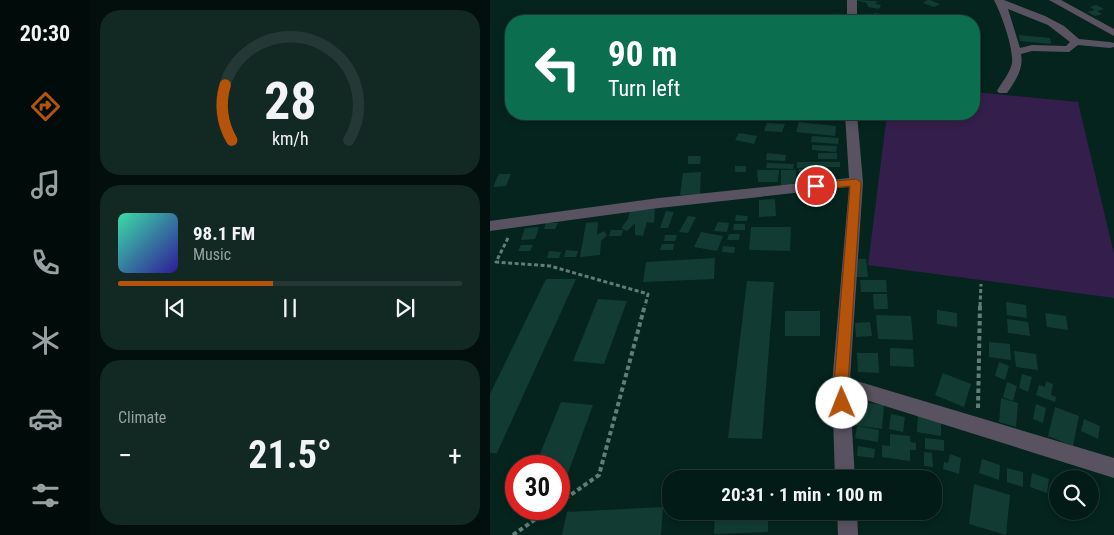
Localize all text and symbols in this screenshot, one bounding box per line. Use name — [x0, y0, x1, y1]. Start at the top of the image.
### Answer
text: 20:30 — [20, 21, 70, 46]
text: 90 m — [608, 34, 677, 75]
icon: left — [525, 35, 590, 100]
text: 28 — [264, 71, 316, 132]
text: Turn left — [608, 76, 680, 101]
icon: directions — [28, 89, 63, 124]
text: km/h — [272, 128, 308, 149]
pin — [795, 165, 837, 207]
icon: music — [28, 167, 63, 202]
icon: arrive — [802, 172, 830, 200]
text: 98.1 FM — [193, 222, 255, 245]
icon: phone — [28, 245, 63, 280]
text: Music — [193, 245, 231, 264]
icon: previous — [161, 294, 189, 322]
icon: pause — [276, 294, 304, 322]
icon: next — [391, 294, 419, 322]
icon: climate — [28, 323, 63, 358]
position arrow — [815, 376, 867, 428]
icon: car — [28, 401, 63, 436]
text: Climate — [118, 408, 166, 427]
text: 21.5° — [248, 433, 332, 477]
text: − — [118, 439, 132, 472]
text: + — [448, 439, 462, 472]
speed limit sign: 30 — [505, 455, 570, 520]
map controls — [1049, 470, 1099, 520]
button: search — [1049, 470, 1099, 520]
icon: filters — [28, 478, 63, 513]
text: 20:31 · 1 min · 100 m — [721, 483, 883, 506]

